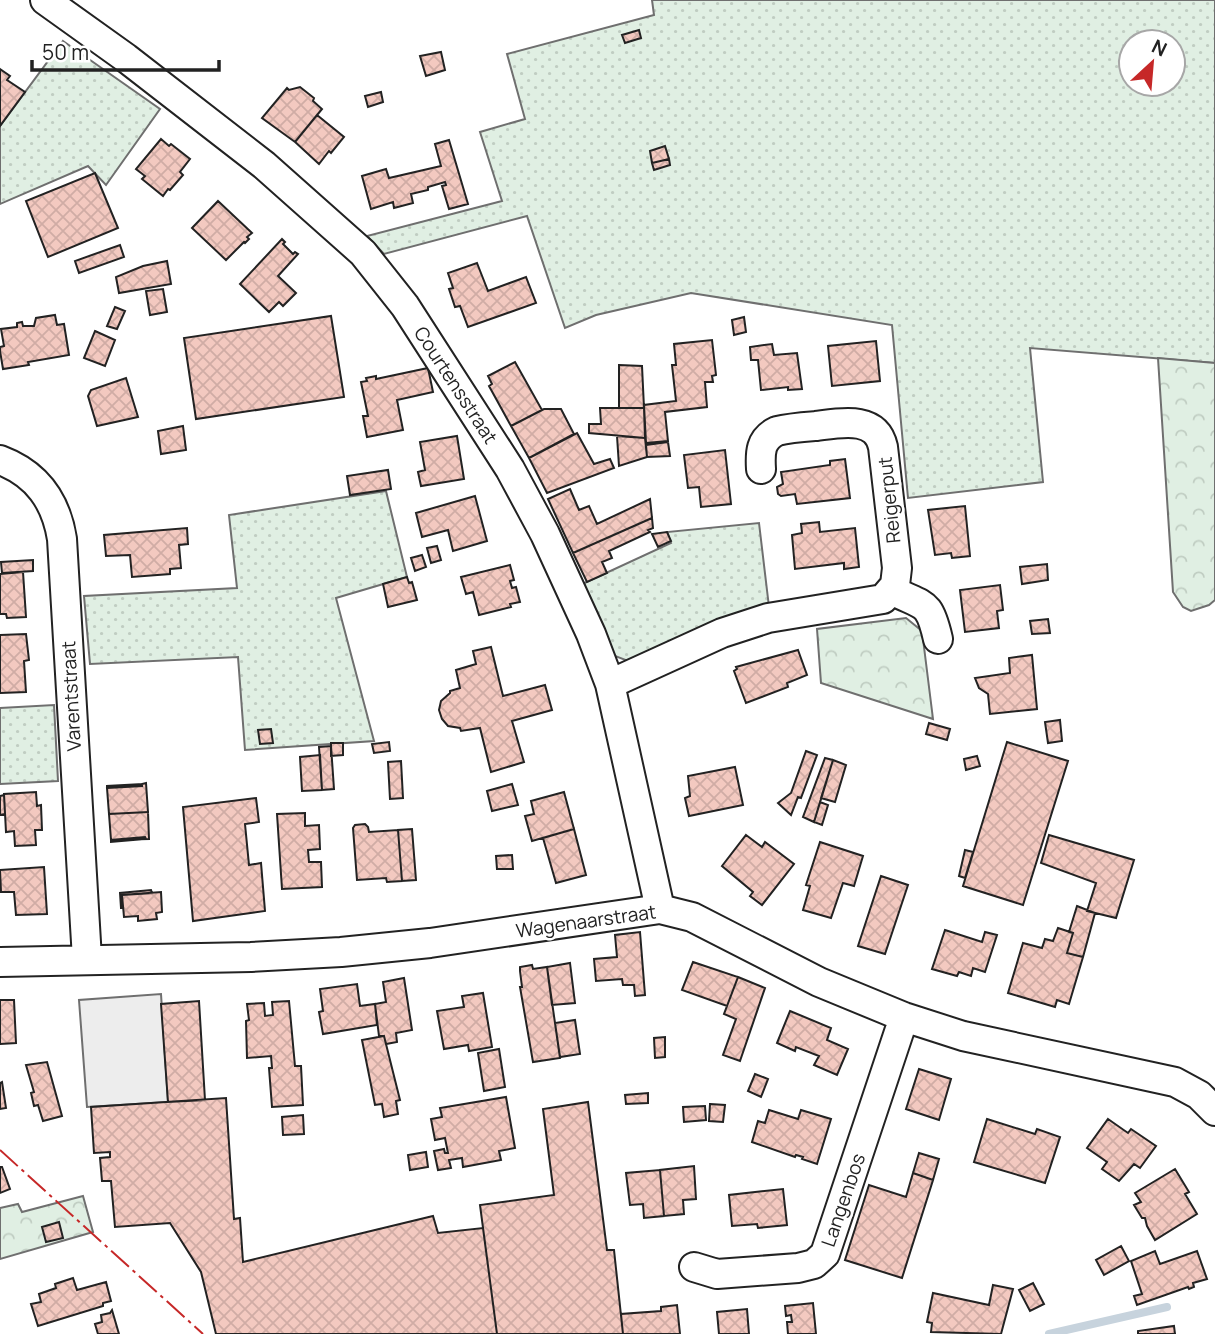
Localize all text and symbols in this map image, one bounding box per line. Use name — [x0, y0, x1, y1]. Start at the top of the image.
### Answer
scale bar — [32, 28, 219, 72]
north arrow — [1117, 28, 1187, 98]
text: N — [1148, 33, 1171, 62]
text: 50 m — [42, 38, 89, 66]
street label: Courtensstraat — [408, 321, 504, 449]
street label: Reigerput — [872, 455, 906, 545]
street label: Varentstraat — [55, 640, 87, 752]
street label: Wagenaarstraat — [514, 898, 658, 944]
street label: Langenbos — [815, 1150, 871, 1250]

